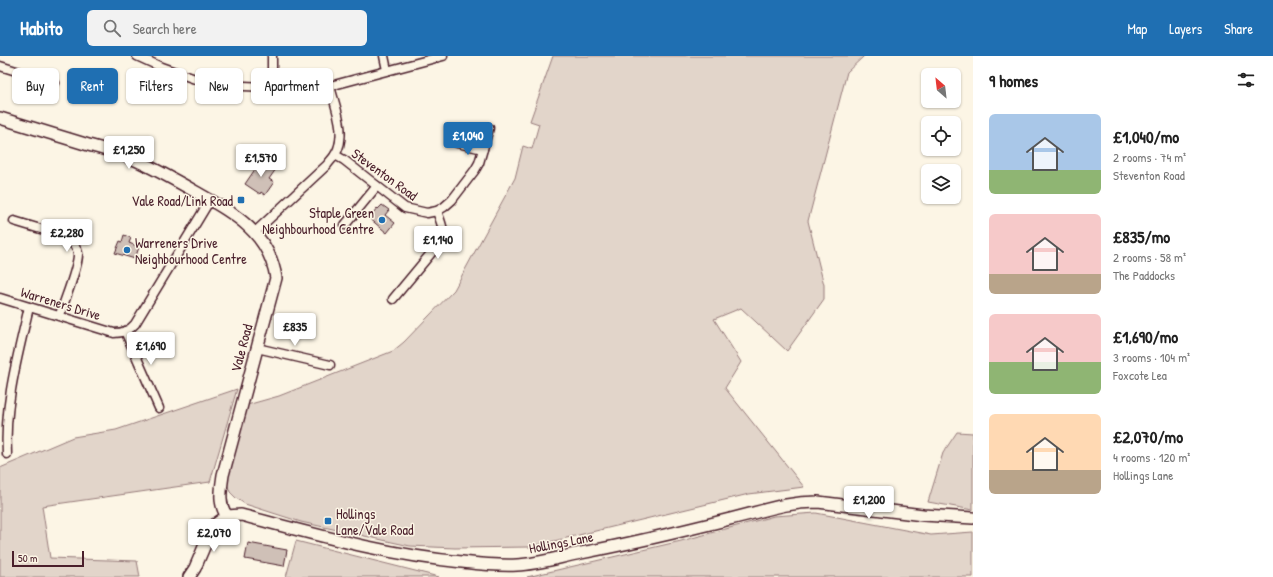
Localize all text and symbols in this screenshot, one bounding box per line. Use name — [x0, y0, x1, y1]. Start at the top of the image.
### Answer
search box — [87, 10, 367, 46]
text: Habito — [20, 15, 63, 41]
icon: search — [101, 17, 123, 39]
text: Search here — [133, 18, 197, 39]
text: Map — [1127, 19, 1147, 38]
text: Layers — [1169, 19, 1202, 38]
text: Share — [1224, 19, 1253, 38]
chip: Buy — [12, 68, 59, 104]
chip: Rent — [67, 68, 118, 104]
chip: Filters — [126, 68, 187, 104]
chip: New — [195, 68, 243, 104]
chip: Apartment — [251, 68, 333, 104]
north arrow — [921, 68, 961, 108]
map controls — [921, 68, 961, 204]
text: 9 homes — [989, 69, 1038, 92]
icon: filters — [1235, 69, 1257, 91]
button: locate — [921, 116, 961, 156]
pin: £1,040 — [435, 122, 501, 156]
text: £1,040/mo — [1113, 125, 1179, 148]
text: £1,040 — [452, 126, 484, 144]
icon: home — [1021, 130, 1069, 178]
pin: £1,250 — [96, 136, 162, 170]
text: £1,250 — [113, 140, 145, 158]
pin: £1,570 — [228, 144, 294, 178]
street label: Steventon Road — [348, 144, 422, 205]
text: £1,570 — [245, 148, 277, 166]
text: 2 rooms · 74 m² — [1113, 148, 1186, 166]
button: layers — [921, 164, 961, 204]
text: Steventon Road — [1113, 166, 1185, 184]
place label: Vale Road/Link Road — [132, 191, 234, 210]
marker: Vale Road/Link Road — [236, 195, 246, 205]
place label: Staple Green Neighbourhood Centre — [262, 203, 374, 239]
marker: Staple Green Neighbourhood Centre — [377, 215, 387, 225]
pin: £2,280 — [34, 219, 100, 253]
text: £2,280 — [50, 223, 84, 241]
text: £835/mo — [1113, 225, 1170, 248]
pin: £1,140 — [405, 226, 471, 260]
text: £1,140 — [423, 230, 453, 248]
icon: home — [1021, 230, 1069, 278]
place label: Warreners Drive Neighbourhood Centre — [135, 233, 247, 269]
marker: Warreners Drive Neighbourhood Centre — [122, 245, 132, 255]
text: 2 rooms · 58 m² — [1113, 248, 1186, 266]
text: The Paddocks — [1113, 266, 1175, 284]
street label: Warreners Drive — [19, 282, 104, 324]
pin: £835 — [271, 313, 319, 347]
text: £835 — [283, 317, 307, 335]
street label: Vale Road — [226, 321, 257, 374]
text: £1,690/mo — [1113, 325, 1178, 348]
icon: home — [1021, 330, 1069, 378]
pin: £1,690 — [118, 332, 184, 366]
text: £1,690 — [136, 336, 166, 354]
text: 3 rooms · 104 m² — [1113, 348, 1190, 366]
text: Foxcote Lea — [1113, 366, 1167, 384]
text: £2,070/mo — [1113, 425, 1183, 448]
icon: home — [1021, 430, 1069, 478]
text: 4 rooms · 120 m² — [1113, 448, 1190, 466]
text: Hollings Lane — [1113, 466, 1173, 484]
pin: £1,200 — [836, 486, 902, 520]
text: £1,200 — [853, 490, 885, 508]
place label: Hollings Lane/Vale Road — [336, 504, 414, 539]
marker: Hollings Lane/Vale Road — [323, 516, 333, 526]
pin: £2,070 — [181, 519, 247, 553]
text: £2,070 — [197, 523, 231, 541]
street label: Hollings Lane — [527, 526, 595, 559]
scale bar — [12, 549, 84, 568]
text: 50 m — [18, 551, 38, 565]

